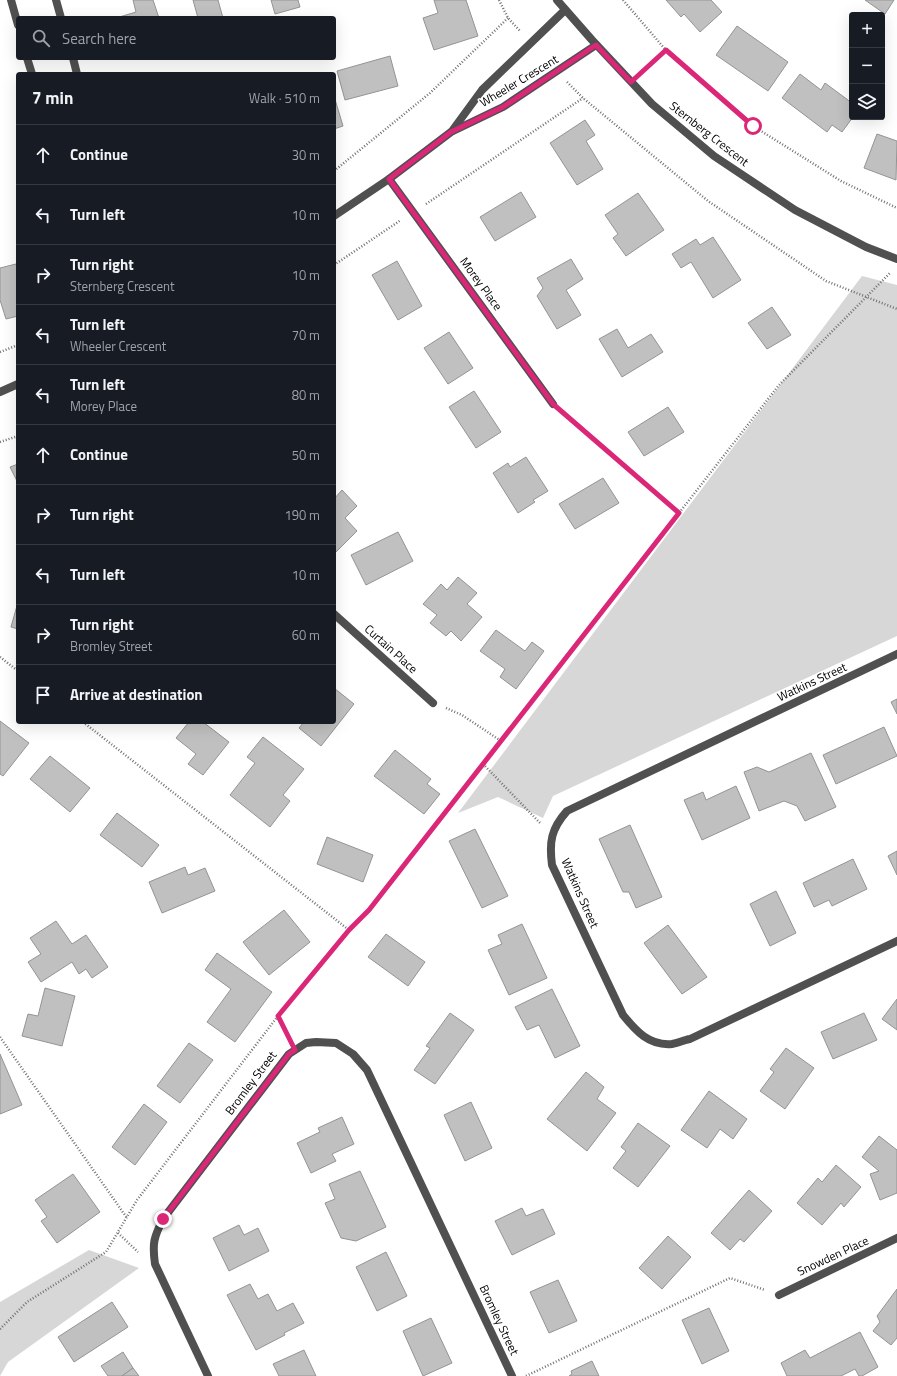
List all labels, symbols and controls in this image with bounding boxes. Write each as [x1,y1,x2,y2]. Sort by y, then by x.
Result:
map controls [849,12,885,120]
button: + [849,12,885,48]
search box [16,16,336,60]
icon: search [30,27,52,49]
text: Search here [62,27,136,50]
button: − [849,48,885,84]
street label: Wheeler Crescent [476,49,562,112]
button: layers [849,84,885,120]
text: 7 min [32,85,73,111]
text: Walk · 510 m [249,88,320,108]
street label: Sternberg Crescent [665,96,754,171]
route start [744,117,762,135]
text: Continue [70,143,128,166]
icon: ahead [32,144,54,166]
text: 30 m [292,145,320,165]
text: Turn left [70,203,125,226]
icon: left [32,204,54,226]
text: 10 m [292,205,320,225]
text: Turn right [70,253,134,276]
street label: Morey Place [456,253,507,314]
icon: right [32,264,54,286]
text: 10 m [292,265,320,285]
text: Sternberg Crescent [70,276,175,296]
text: Turn left [70,313,125,336]
icon: left [32,324,54,346]
text: 70 m [292,325,320,345]
text: Wheeler Crescent [70,336,166,356]
text: Turn left [70,373,125,396]
icon: left [32,384,54,406]
text: 80 m [292,385,320,405]
text: Morey Place [70,396,137,416]
text: Continue [70,443,128,466]
icon: ahead [32,444,54,466]
text: 50 m [292,445,320,465]
text: Turn right [70,503,134,526]
icon: right [32,504,54,526]
text: 190 m [284,505,320,525]
text: Turn left [70,563,125,586]
icon: left [32,564,54,586]
text: 10 m [292,565,320,585]
text: Turn right [70,613,134,636]
street label: Curtain Place [360,619,422,678]
icon: right [32,624,54,646]
text: 60 m [292,625,320,645]
text: Bromley Street [70,636,152,656]
street label: Watkins Street [774,657,850,706]
text: Arrive at destination [70,683,203,706]
icon: arrive [32,684,54,706]
street label: Watkins Street [557,855,605,931]
street label: Bromley Street [220,1046,281,1119]
route end [154,1210,172,1228]
street label: Snowden Place [794,1231,872,1280]
street label: Bromley Street [475,1281,524,1359]

